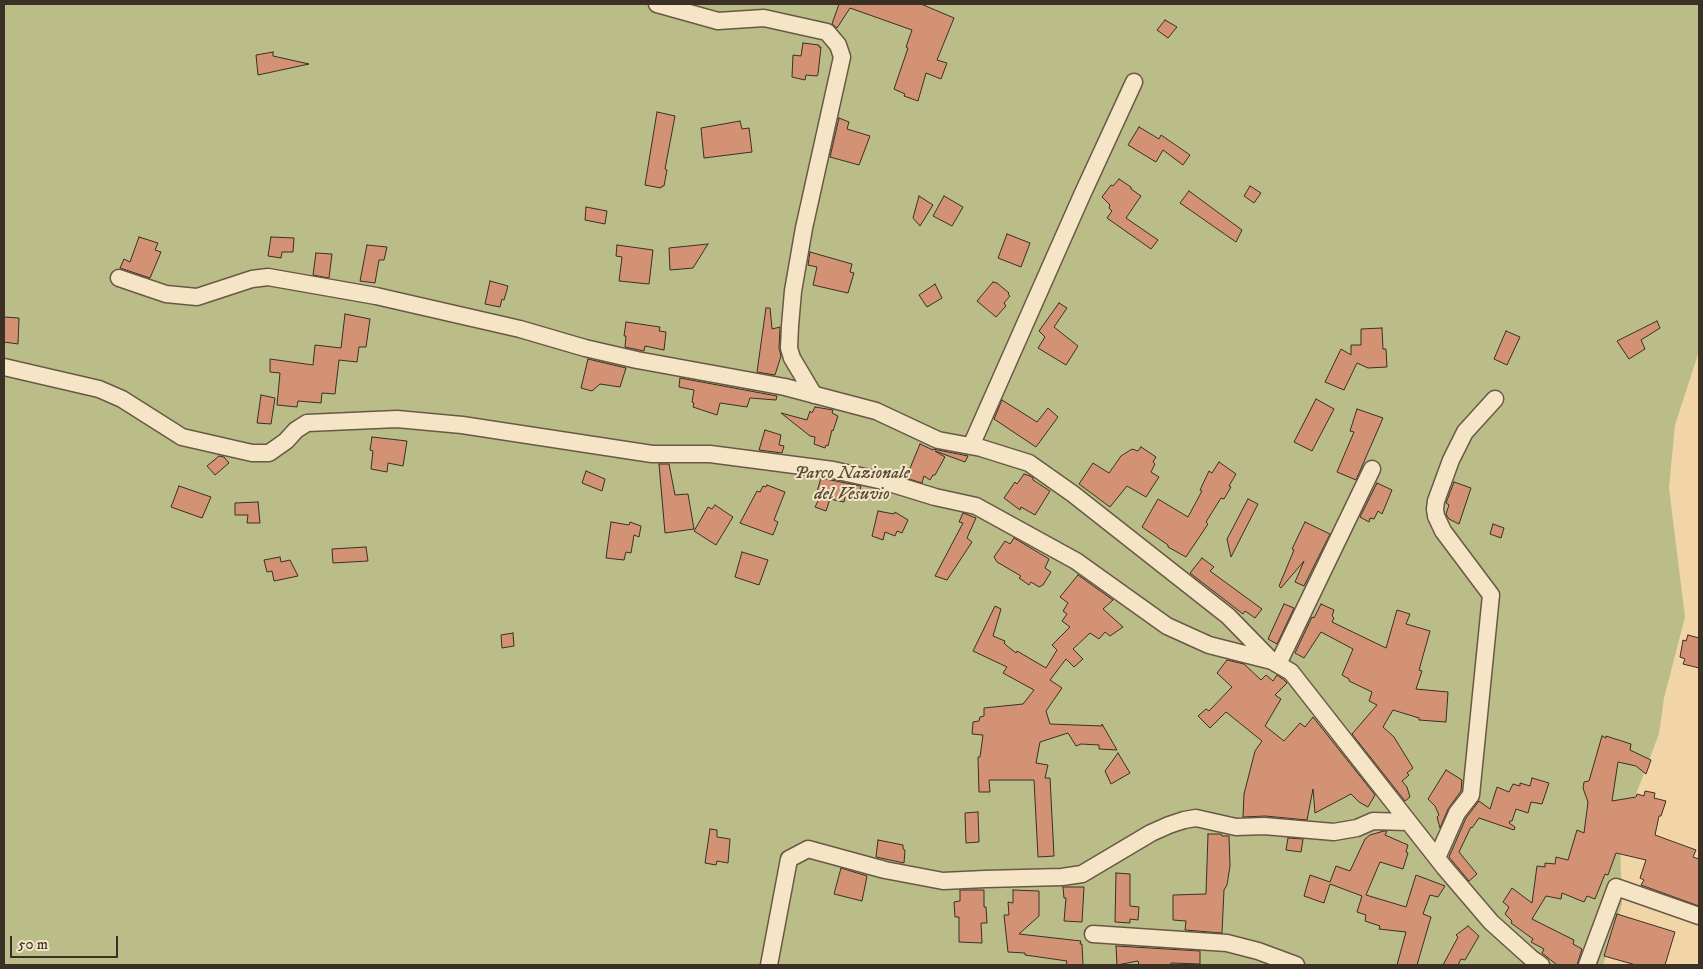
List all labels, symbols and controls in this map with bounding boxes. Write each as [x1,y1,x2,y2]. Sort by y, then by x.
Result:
park label: Parco Nazionale del Vesuvio [794,463,910,506]
scale bar [12,926,120,958]
text: 50 m [18,935,48,954]

